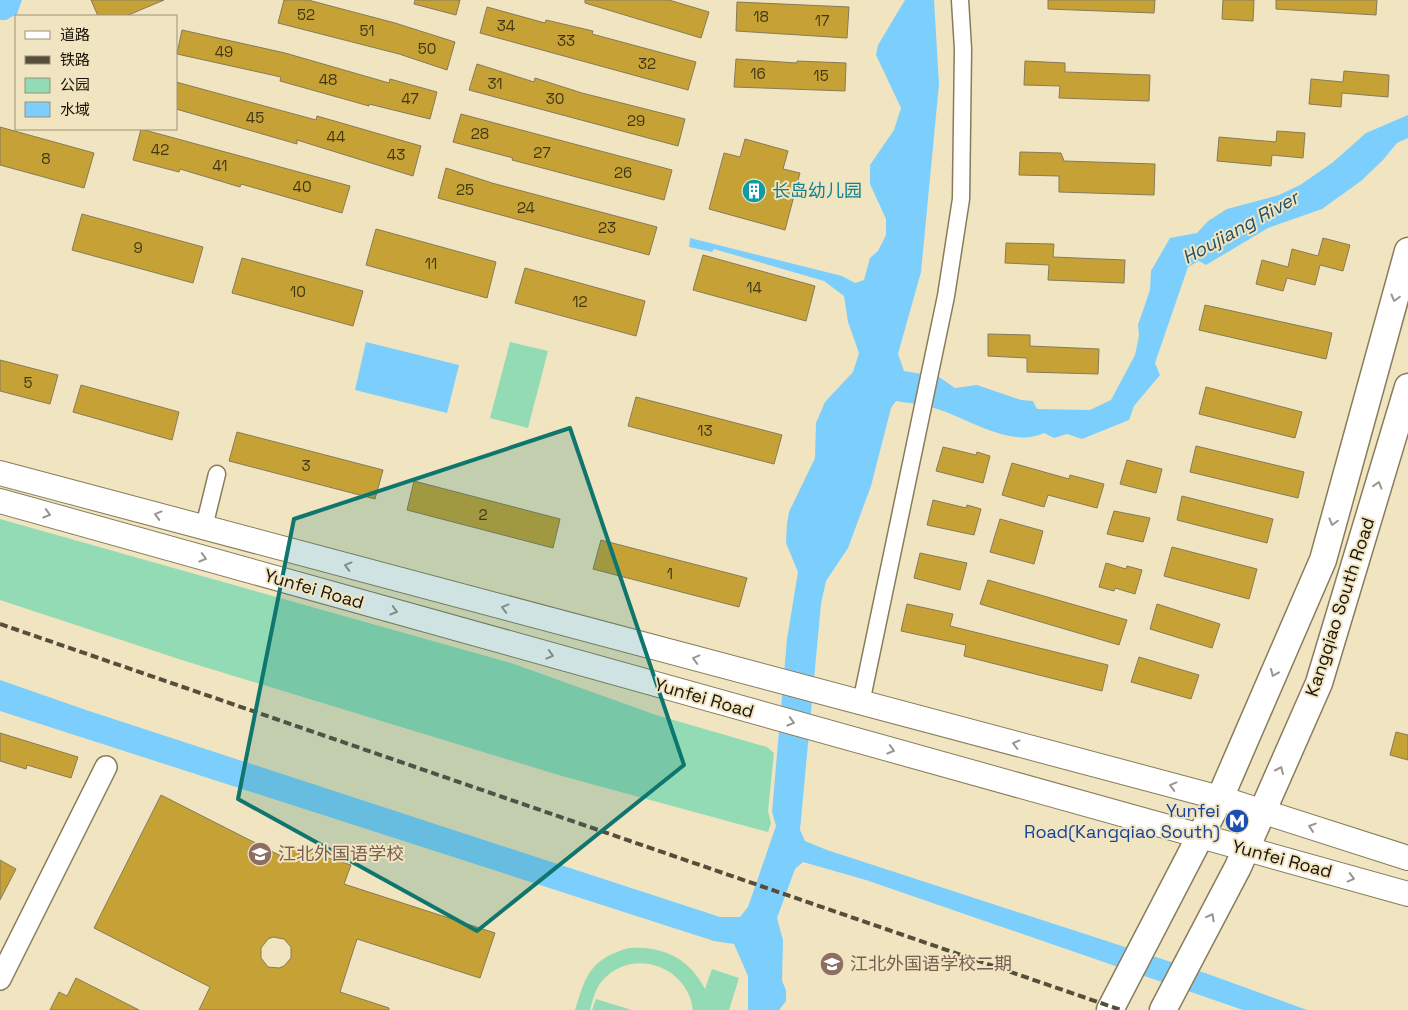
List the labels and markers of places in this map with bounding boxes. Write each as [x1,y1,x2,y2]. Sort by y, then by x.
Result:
building icon: 长岛幼儿园 [741,178,767,204]
place label: 长岛幼儿园 [772,179,862,202]
place label: Yunfei Road(Kangqiao South) [1024,799,1220,843]
metro station icon: Yunfei Road(Kangqiao South) [1224,808,1250,834]
school or university icon: 江北外国语学校 [247,841,273,867]
place label: 江北外国语学校 [278,842,404,865]
school or university icon: 江北外国语学校二期 [819,951,845,977]
place label: 江北外国语学校二期 [850,952,1012,975]

